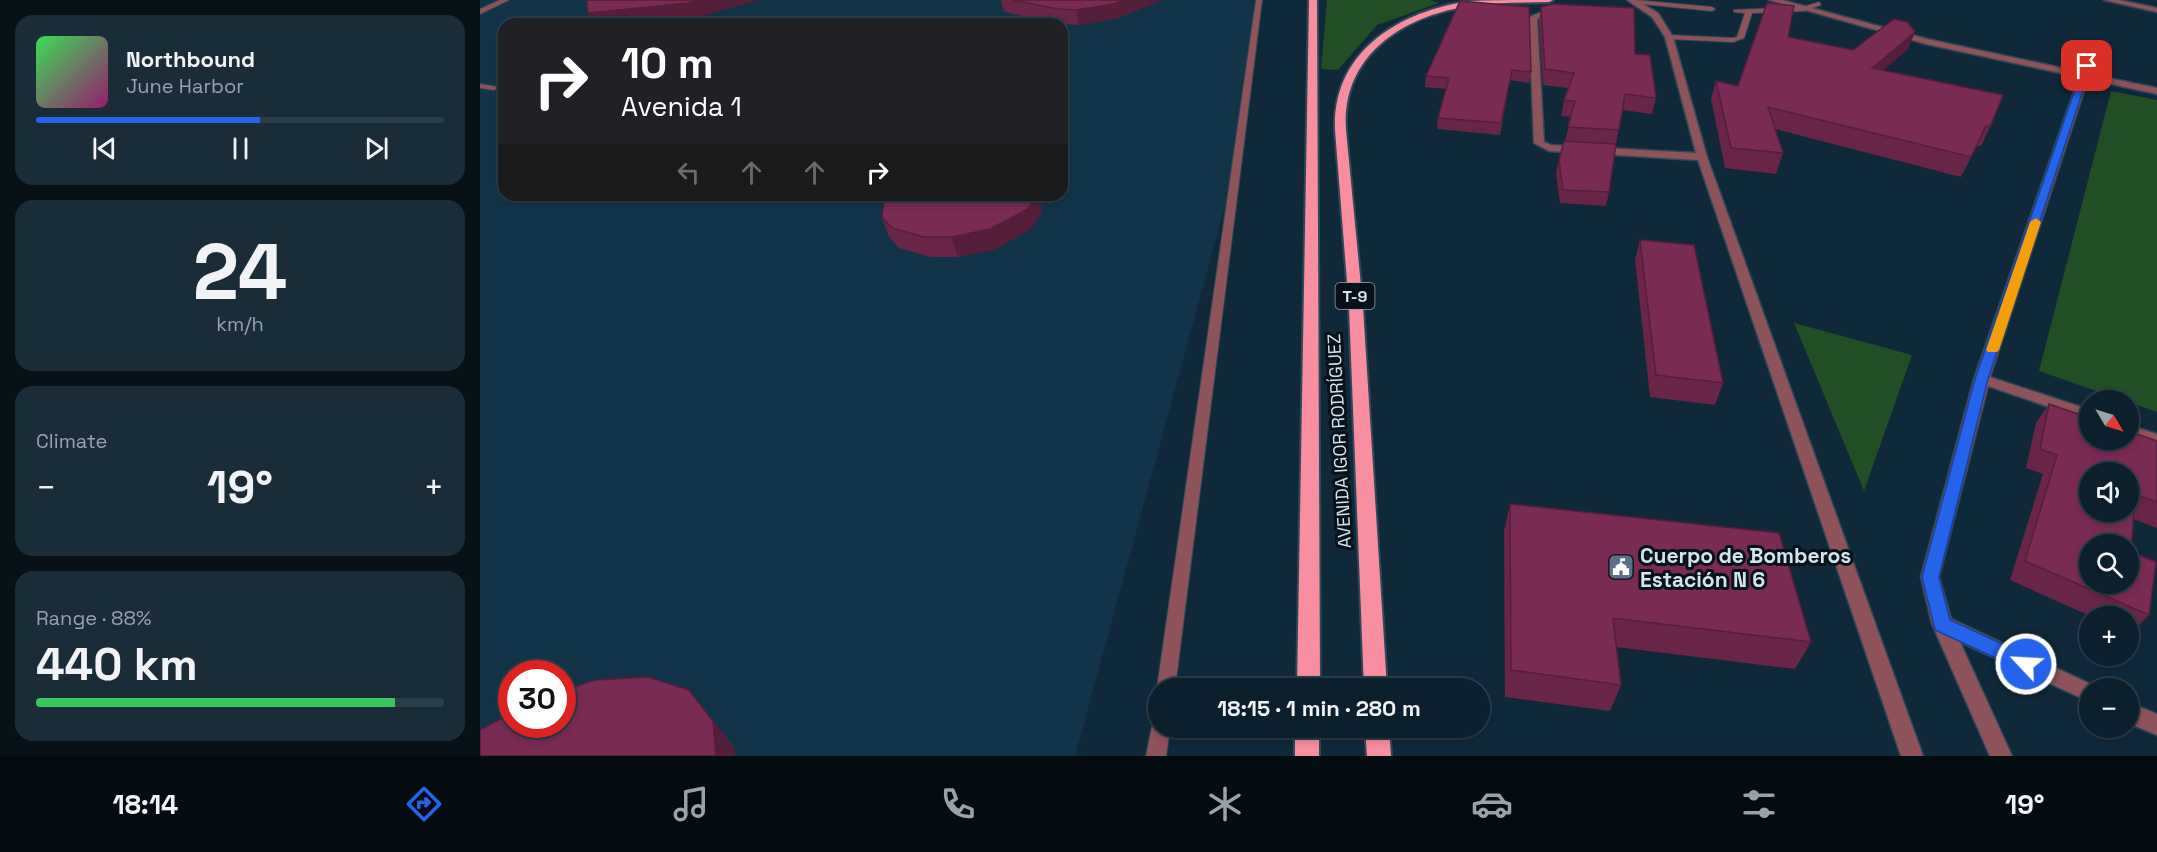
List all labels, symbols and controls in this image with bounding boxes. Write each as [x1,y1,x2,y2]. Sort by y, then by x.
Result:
text: 10 m [621,37,714,90]
pin [2061,40,2112,91]
icon: right [522,42,600,120]
text: Northbound [126,45,255,73]
icon: arrive [2070,49,2103,82]
text: June Harbor [126,73,244,99]
text: Avenida 1 [621,89,742,124]
icon: previous [88,132,121,165]
icon: pause [224,132,257,165]
icon: next [360,132,393,165]
icon: left [672,156,705,189]
icon: ahead [735,156,768,189]
icon: ahead [798,156,831,189]
icon: right [861,156,894,189]
text: 24 [193,222,287,322]
road number: T-9 [1336,283,1374,309]
text: km/h [216,311,264,337]
street label: AVENIDA IGOR RODRÍGUEZ [1322,333,1356,549]
north arrow [2079,390,2139,450]
map controls [2079,390,2139,738]
text: Climate [36,428,107,454]
text: 19° [207,459,273,516]
button: sound [2079,462,2139,522]
text: − [36,467,56,509]
text: + [424,467,444,509]
button: search [2079,534,2139,594]
place label: Cuerpo de Bomberos Estación N 6 [1640,542,1851,593]
public building icon: Cuerpo de Bomberos Estación N 6 [1606,552,1636,582]
text: Range · 88% [36,605,151,631]
button: + [2079,606,2139,666]
position arrow [1994,632,2058,696]
text: 440 km [36,636,198,693]
speed limit sign: 30 [498,660,576,738]
button: − [2079,678,2139,738]
text: 18:15 · 1 min · 280 m [1217,694,1421,722]
icon: directions [403,783,445,825]
icon: music [670,783,712,825]
icon: phone [937,783,979,825]
icon: climate [1204,783,1246,825]
icon: car [1471,783,1513,825]
icon: filters [1738,783,1780,825]
text: 18:14 [112,787,178,822]
text: 19° [2005,787,2045,822]

